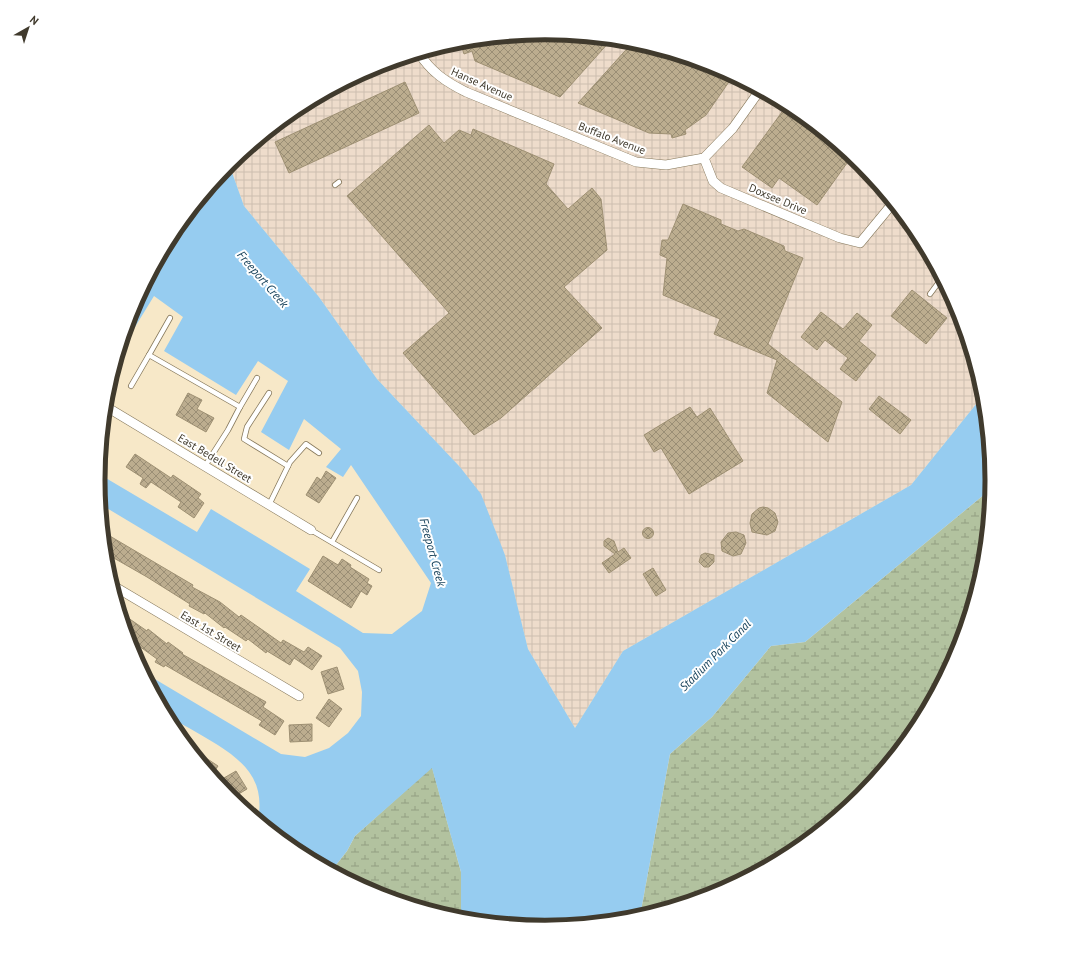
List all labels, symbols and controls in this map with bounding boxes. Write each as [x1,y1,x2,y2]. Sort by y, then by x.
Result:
north arrow [8,8,48,48]
text: N [27,13,42,28]
street label: Hanse Avenue [449,64,515,104]
street label: Buffalo Avenue [576,119,648,157]
street label: Doxsee Drive [747,180,810,218]
water label: Freeport Creek [234,247,292,311]
street label: East Bedell Street [176,430,255,486]
water label: Freeport Creek [417,516,450,589]
street label: East 1st Street [178,607,244,655]
water label: Stadium Park Canal [676,616,754,694]

